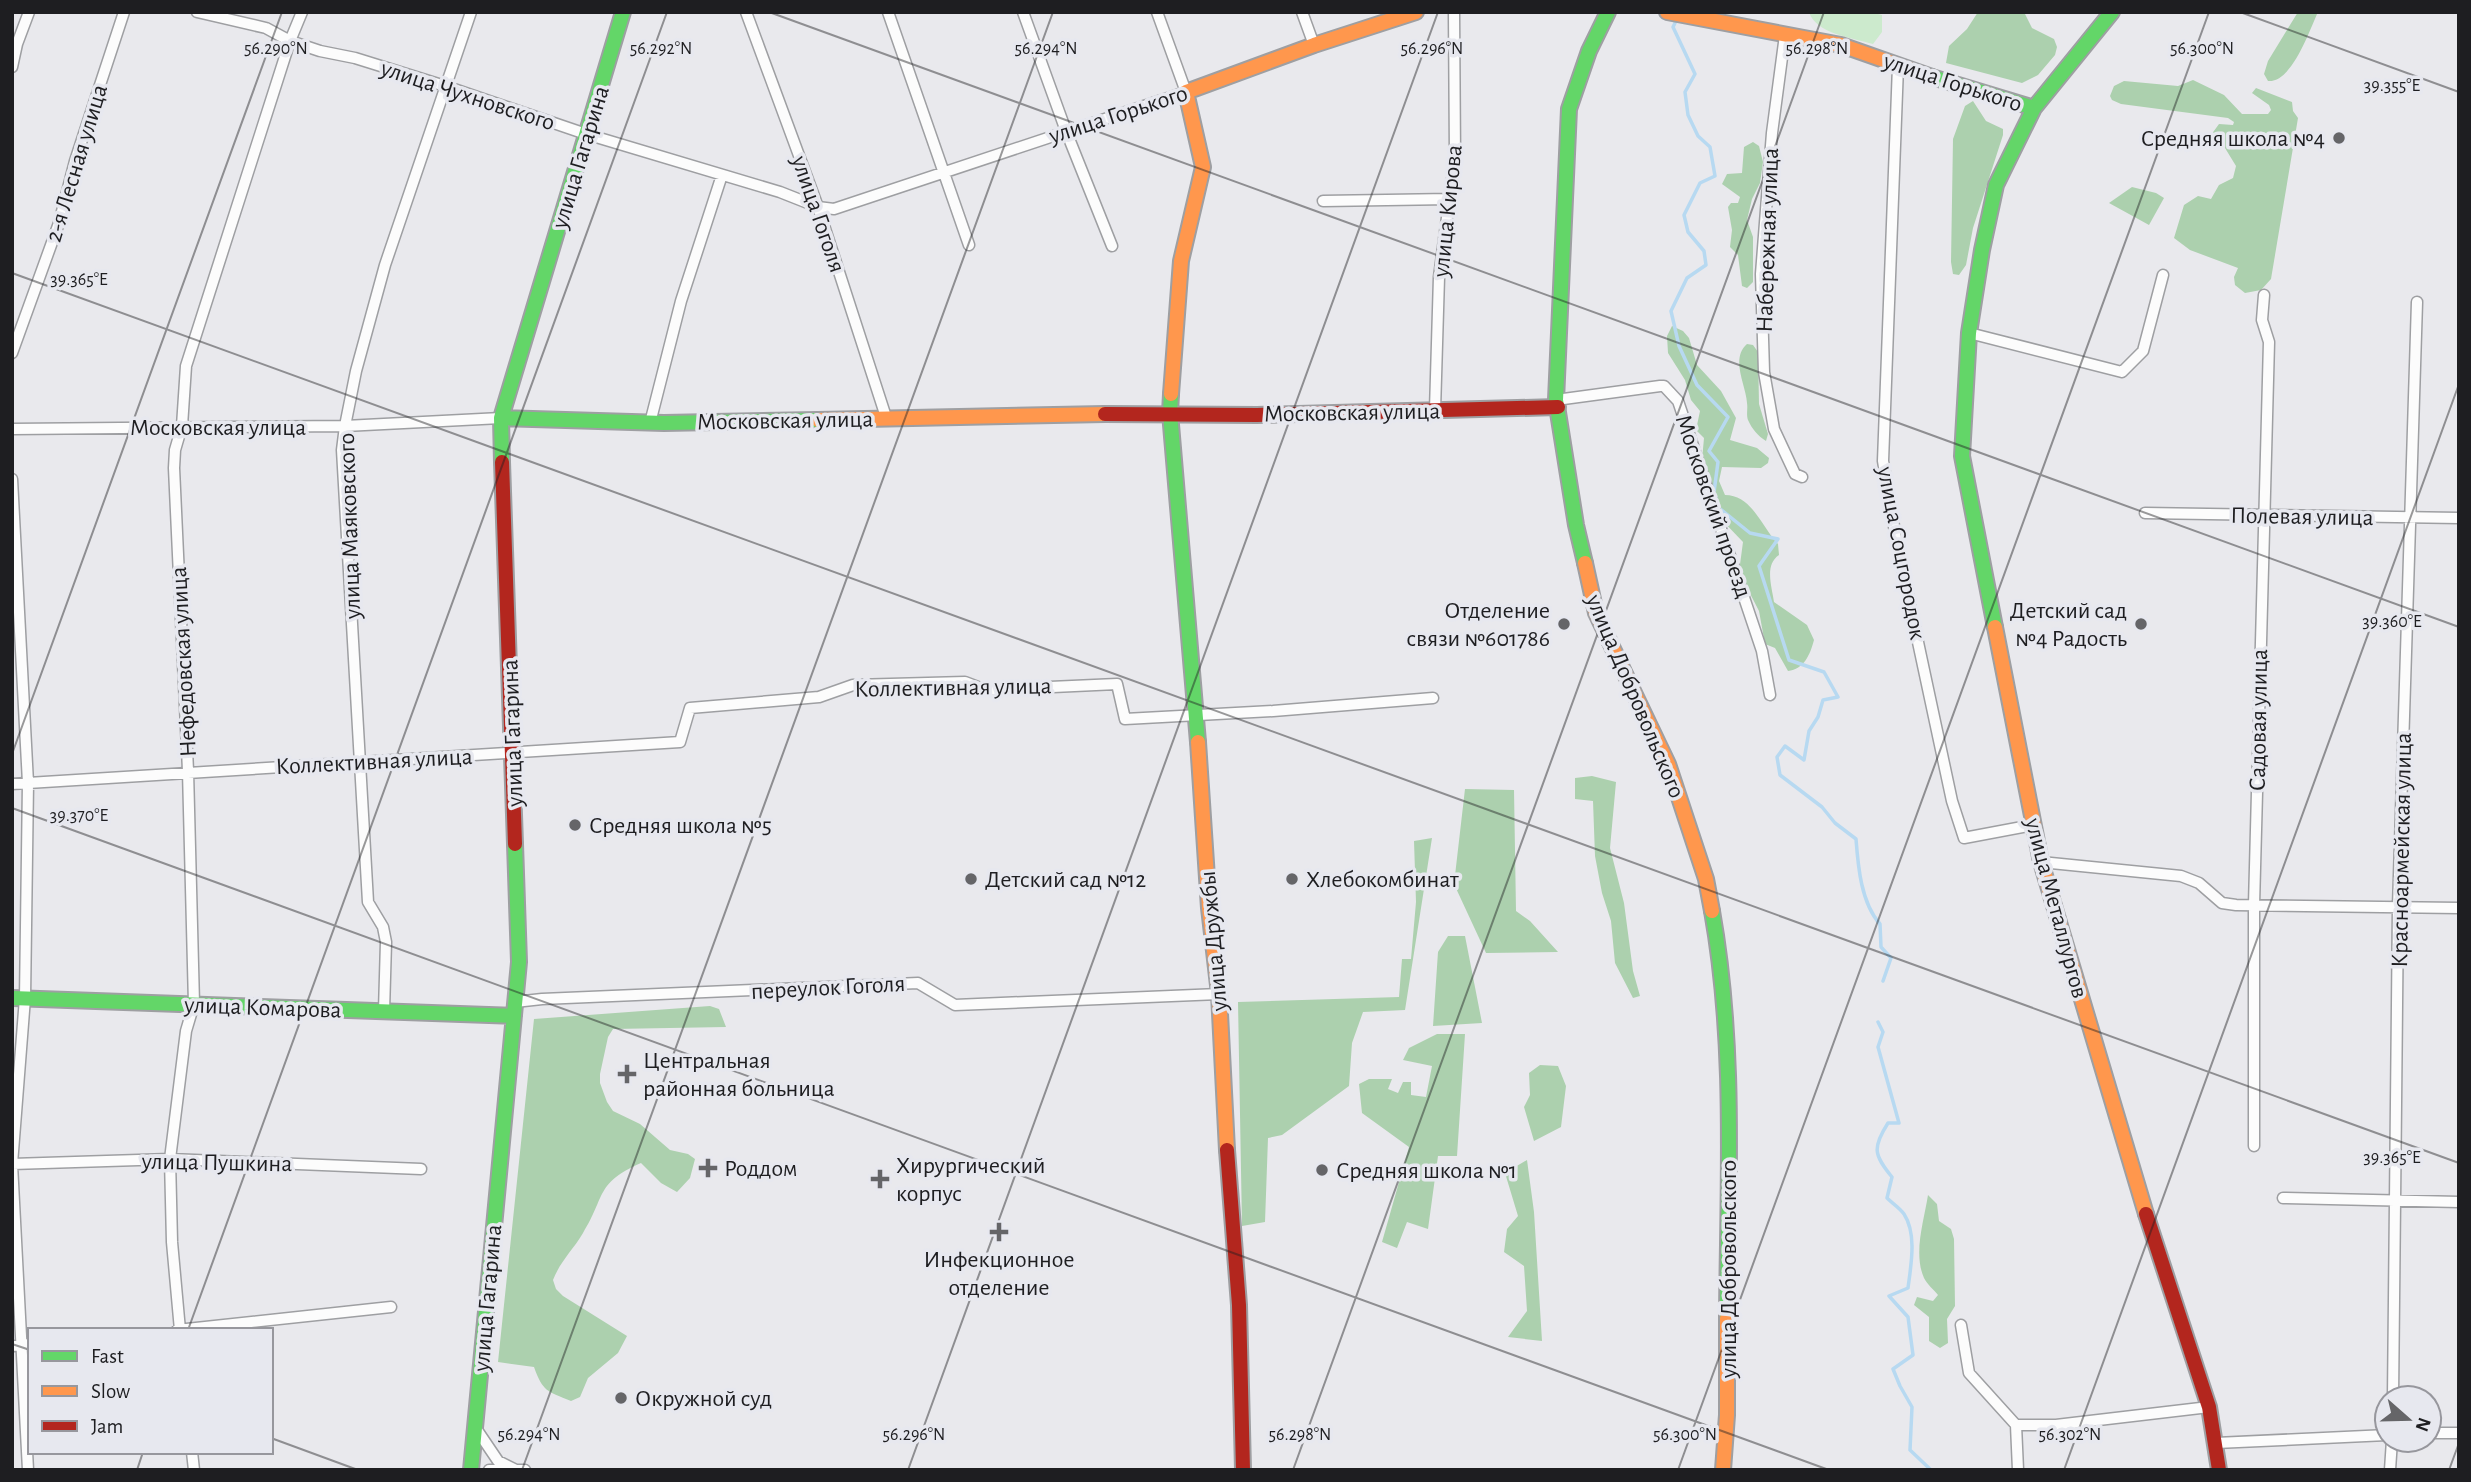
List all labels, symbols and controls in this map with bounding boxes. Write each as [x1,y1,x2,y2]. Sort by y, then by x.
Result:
text: 56.290°N [244,40,308,58]
text: 56.292°N [630,40,692,58]
text: 56.294°N [1015,40,1077,58]
text: 56.296°N [1401,40,1463,58]
text: 56.298°N [1786,40,1848,58]
text: 56.300°N [2170,40,2234,58]
street label: улица Горького [1880,49,2025,117]
street label: улица Чухновского [377,56,558,135]
text: 39.355°E [2364,77,2421,95]
street label: улица Горького [1045,81,1191,149]
street label: 2-я Лесная улица [42,82,112,245]
street label: улица Гагарина [548,83,614,232]
place label: Средняя школа №4 [2141,127,2325,151]
marker: Средняя школа №4 [2331,130,2347,146]
street label: улица Кирова [1429,144,1467,280]
street label: Набережная улица [1753,147,1783,333]
street label: улица Гоголя [787,152,849,276]
text: 39.365°E [50,271,108,289]
street label: Московская улица [1264,399,1440,427]
street label: Московская улица [697,407,873,435]
street label: Московский проезд [1670,412,1756,601]
street label: Московская улица [130,416,306,440]
street label: улица Маяковского [335,432,365,620]
street label: улица Соцгородок [1872,464,1930,642]
street label: Полевая улица [2230,504,2374,530]
street label: Нефедовская улица [167,566,201,758]
street label: улица Добровольского [1581,590,1689,802]
place label: Отделение связи №601786 [1407,599,1550,651]
place label: Детский сад №4 Радость [2010,599,2127,651]
text: 39.360°E [2362,613,2422,631]
marker: Отделение связи №601786 [1556,616,1572,632]
marker: Детский сад №4 Радость [2133,616,2149,632]
street label: Садовая улица [2246,649,2272,791]
street label: улица Гагарина [498,659,528,808]
street label: Коллективная улица [854,674,1052,702]
street label: Красноармейская улица [2388,732,2416,968]
street label: Коллективная улица [275,745,473,779]
text: 39.370°E [50,807,109,825]
place label: Средняя школа №5 [589,814,772,838]
street label: улица Металлургов [2020,815,2092,1001]
marker: Средняя школа №5 [567,817,583,833]
place label: Детский сад №12 [985,868,1146,892]
place label: Хлебокомбинат [1306,868,1459,892]
street label: улица Дружбы [1196,870,1232,1013]
marker: Детский сад №12 [963,871,979,887]
marker: Хлебокомбинат [1284,871,1300,887]
street label: переулок Гоголя [750,972,906,1004]
street label: улица Комарова [183,993,342,1023]
place label: Центральная районная больница [643,1049,835,1101]
marker: Центральная районная больница [617,1064,637,1084]
text: 39.365°E [2363,1149,2421,1167]
street label: улица Пушкина [140,1150,292,1176]
place label: Хирургический корпус [896,1154,1046,1206]
place label: Роддом [724,1157,798,1181]
marker: Роддом [698,1158,718,1178]
place label: Средняя школа №1 [1336,1159,1517,1183]
street label: улица Добровольского [1717,1160,1741,1379]
marker: Средняя школа №1 [1314,1162,1330,1178]
marker: Хирургический корпус [870,1169,890,1189]
marker: Инфекционное отделение [989,1222,1009,1242]
street label: улица Гагарина [470,1223,506,1374]
place label: Инфекционное отделение [924,1248,1074,1300]
legend [28,1328,273,1454]
text: Fast [91,1346,124,1367]
text: Slow [91,1381,130,1402]
north arrow [2373,1384,2443,1454]
place label: Окружной суд [635,1387,772,1411]
marker: Окружной суд [613,1390,629,1406]
text: N [2411,1415,2434,1434]
text: Jam [91,1416,123,1437]
text: 56.294°N [498,1426,560,1444]
text: 56.296°N [883,1426,945,1444]
text: 56.298°N [1269,1426,1331,1444]
text: 56.300°N [1653,1426,1717,1444]
text: 56.302°N [2039,1426,2101,1444]

